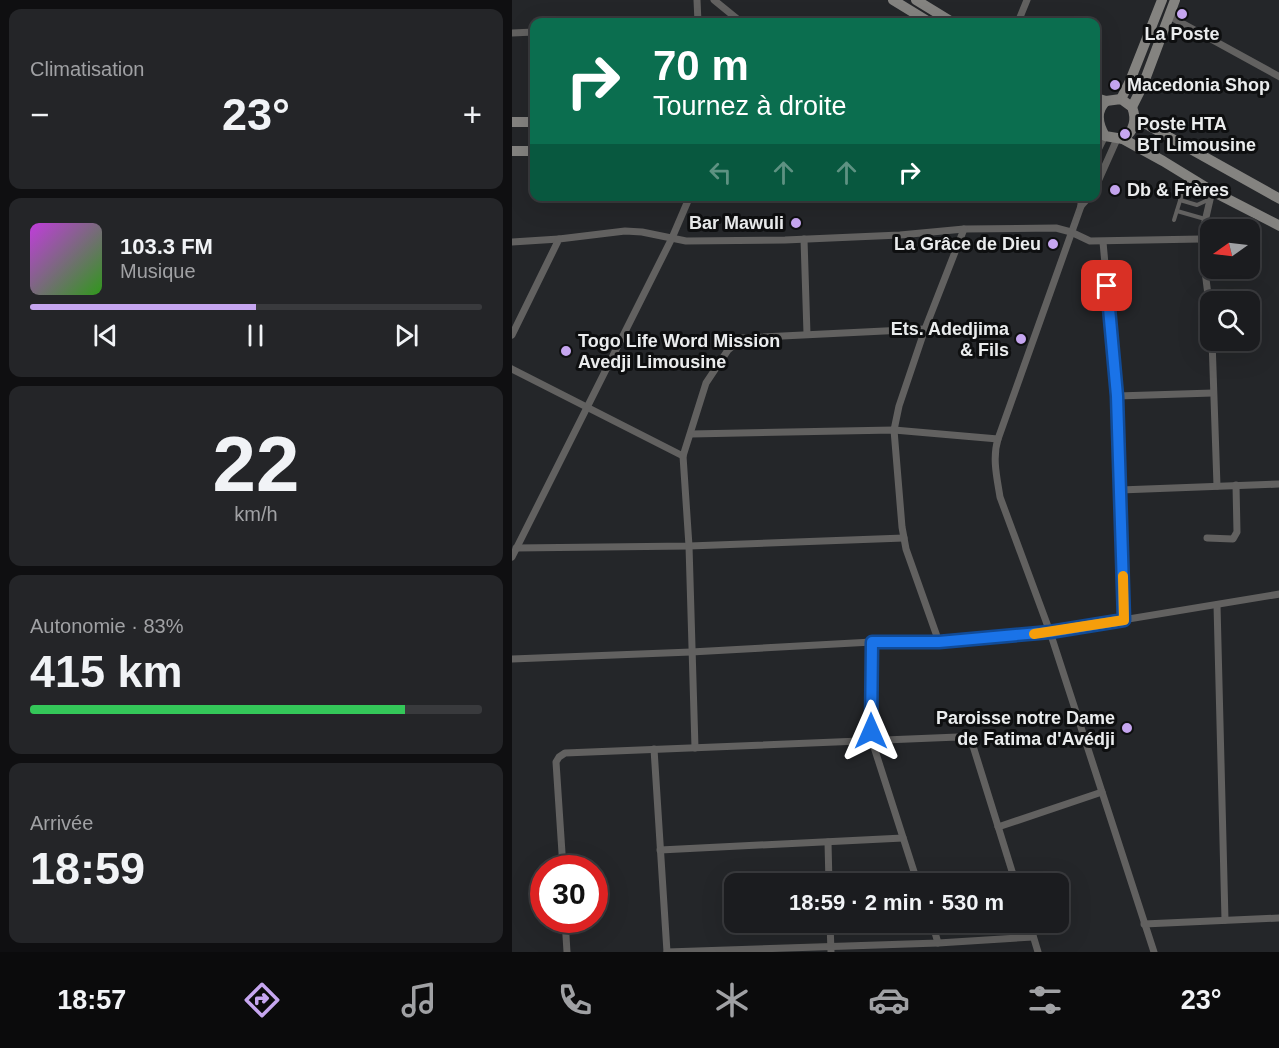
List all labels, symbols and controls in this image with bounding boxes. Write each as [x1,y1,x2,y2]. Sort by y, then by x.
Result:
marker: La Poste [1175,7,1189,21]
place label: La Poste [1144,24,1220,44]
icon: right [554,42,632,120]
text: 70 m [653,42,749,89]
text: Climatisation [30,58,144,80]
place label: Macedonia Shop [1127,75,1270,95]
marker: Macedonia Shop [1108,78,1122,92]
text: 23° [222,89,290,140]
text: Tournez à droite [653,91,847,121]
text: − [30,96,49,133]
text: + [463,96,482,133]
place label: Poste HTA BT Limousine [1137,114,1256,155]
marker: Poste HTA BT Limousine [1118,127,1132,141]
icon: left [704,156,737,189]
icon: ahead [767,156,800,189]
icon: ahead [830,156,863,189]
icon: right [893,156,926,189]
place label: Db & Frères [1127,180,1229,200]
marker: Db & Frères [1108,183,1122,197]
place label: Bar Mawuli [689,213,784,233]
marker: Bar Mawuli [789,216,803,230]
north arrow [1200,219,1260,279]
map controls [1200,219,1260,351]
text: 103.3 FM [120,234,213,259]
place label: La Grâce de Dieu [894,234,1041,254]
marker: La Grâce de Dieu [1046,237,1060,251]
text: Musique [120,260,196,282]
pin [1081,260,1132,311]
icon: arrive [1090,269,1123,302]
button: search [1200,291,1260,351]
icon: previous [89,319,122,352]
icon: pause [239,319,272,352]
icon: next [390,319,423,352]
place label: Ets. Adedjima & Fils [891,319,1010,360]
place label: Togo Life Word Mission Avedji Limousine [578,331,780,372]
marker: Ets. Adedjima & Fils [1014,332,1028,346]
marker: Togo Life Word Mission Avedji Limousine [559,344,573,358]
text: 22 [213,420,299,508]
text: km/h [234,503,278,525]
text: Autonomie · 83% [30,615,183,637]
text: 415 km [30,646,183,697]
position arrow [839,699,903,763]
place label: Paroisse notre Dame de Fatima d'Avédji [936,708,1115,749]
marker: Paroisse notre Dame de Fatima d'Avédji [1120,721,1134,735]
text: Arrivée [30,812,93,834]
text: 18:59 [30,843,145,894]
speed limit sign: 30 [530,855,608,933]
text: 18:59 · 2 min · 530 m [789,890,1004,915]
icon: directions [241,979,283,1021]
icon: music [398,979,440,1021]
icon: phone [554,979,596,1021]
icon: climate [711,979,753,1021]
icon: car [868,979,910,1021]
icon: filters [1024,979,1066,1021]
text: 18:57 [57,985,126,1015]
text: 23° [1181,985,1222,1015]

